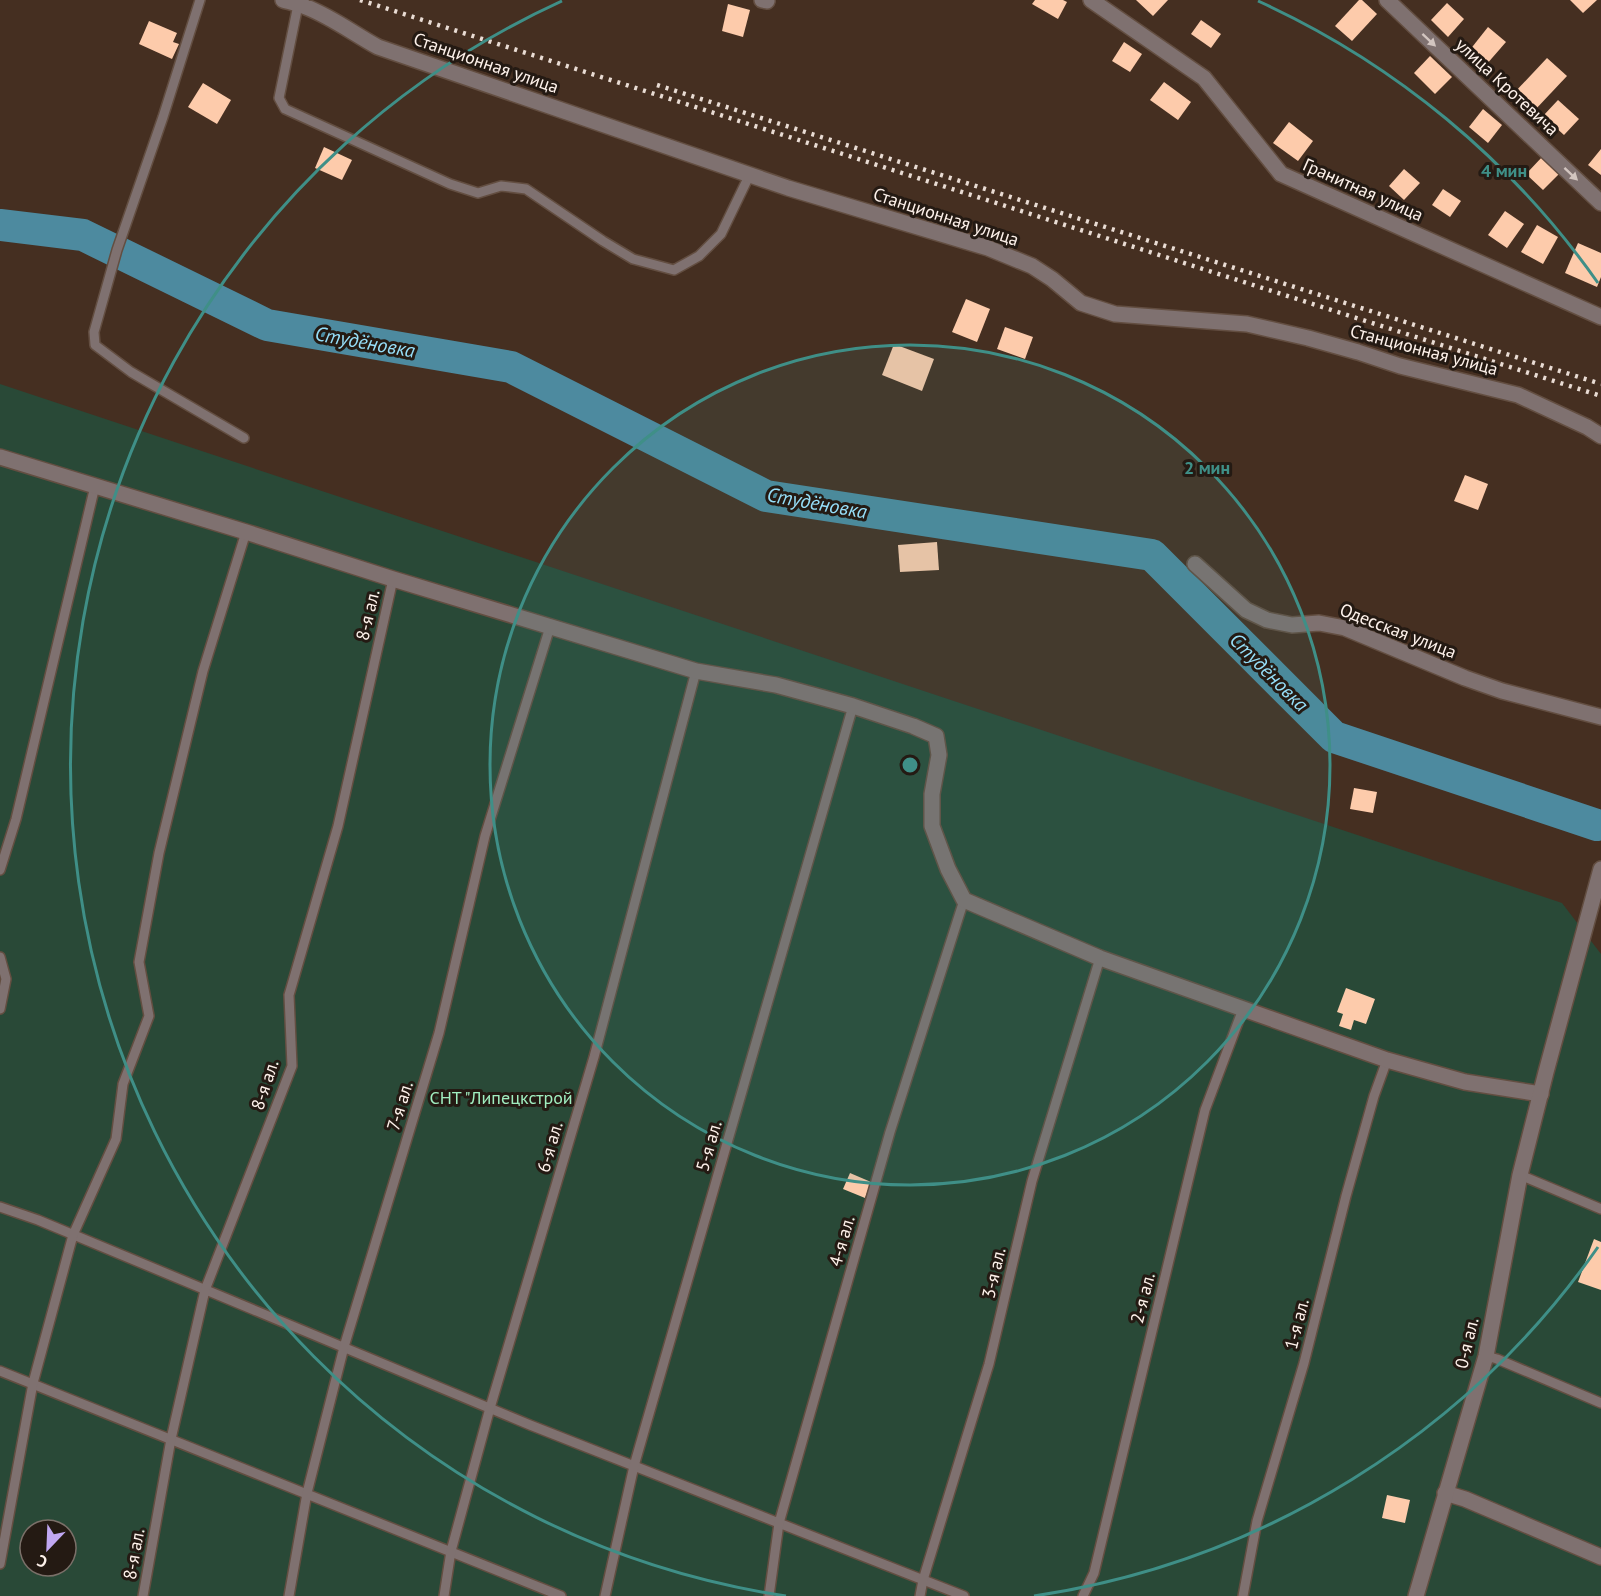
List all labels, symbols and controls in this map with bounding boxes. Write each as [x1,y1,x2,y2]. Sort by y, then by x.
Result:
street label: Станционная улица [411,27,562,98]
one-way arrow [1422,33,1437,47]
street label: улица Кротевича [1451,33,1564,140]
street label: Гранитная улица [1300,153,1427,226]
text: 4 мин [1481,159,1527,182]
one-way arrow [1564,167,1578,181]
street label: Станционная улица [870,182,1022,251]
street label: Станционная улица [1348,319,1500,380]
water label: Студёновка [313,320,417,364]
text: 2 мин [1184,456,1230,479]
water label: Студёновка [765,481,869,525]
street label: 8-я ал. [351,587,385,643]
street label: Одесская улица [1337,598,1460,663]
water label: Студёновка [1224,627,1314,717]
centre of rings [900,755,920,775]
street label: 8-я ал. [246,1057,283,1113]
street label: 7-я ал. [381,1078,418,1133]
park label: СНТ "Липецкстрой [429,1086,573,1109]
street label: 5-я ал. [690,1118,727,1174]
street label: 6-я ал. [531,1119,568,1175]
street label: 4-я ал. [823,1213,860,1269]
street label: 3-я ал. [977,1245,1011,1301]
street label: 2-я ал. [1125,1270,1160,1326]
street label: 1-я ал. [1279,1296,1314,1352]
street label: 0-я ал. [1450,1315,1484,1371]
north arrow [18,1518,78,1578]
street label: 8-я ал. [118,1527,149,1581]
text: С [34,1551,50,1573]

